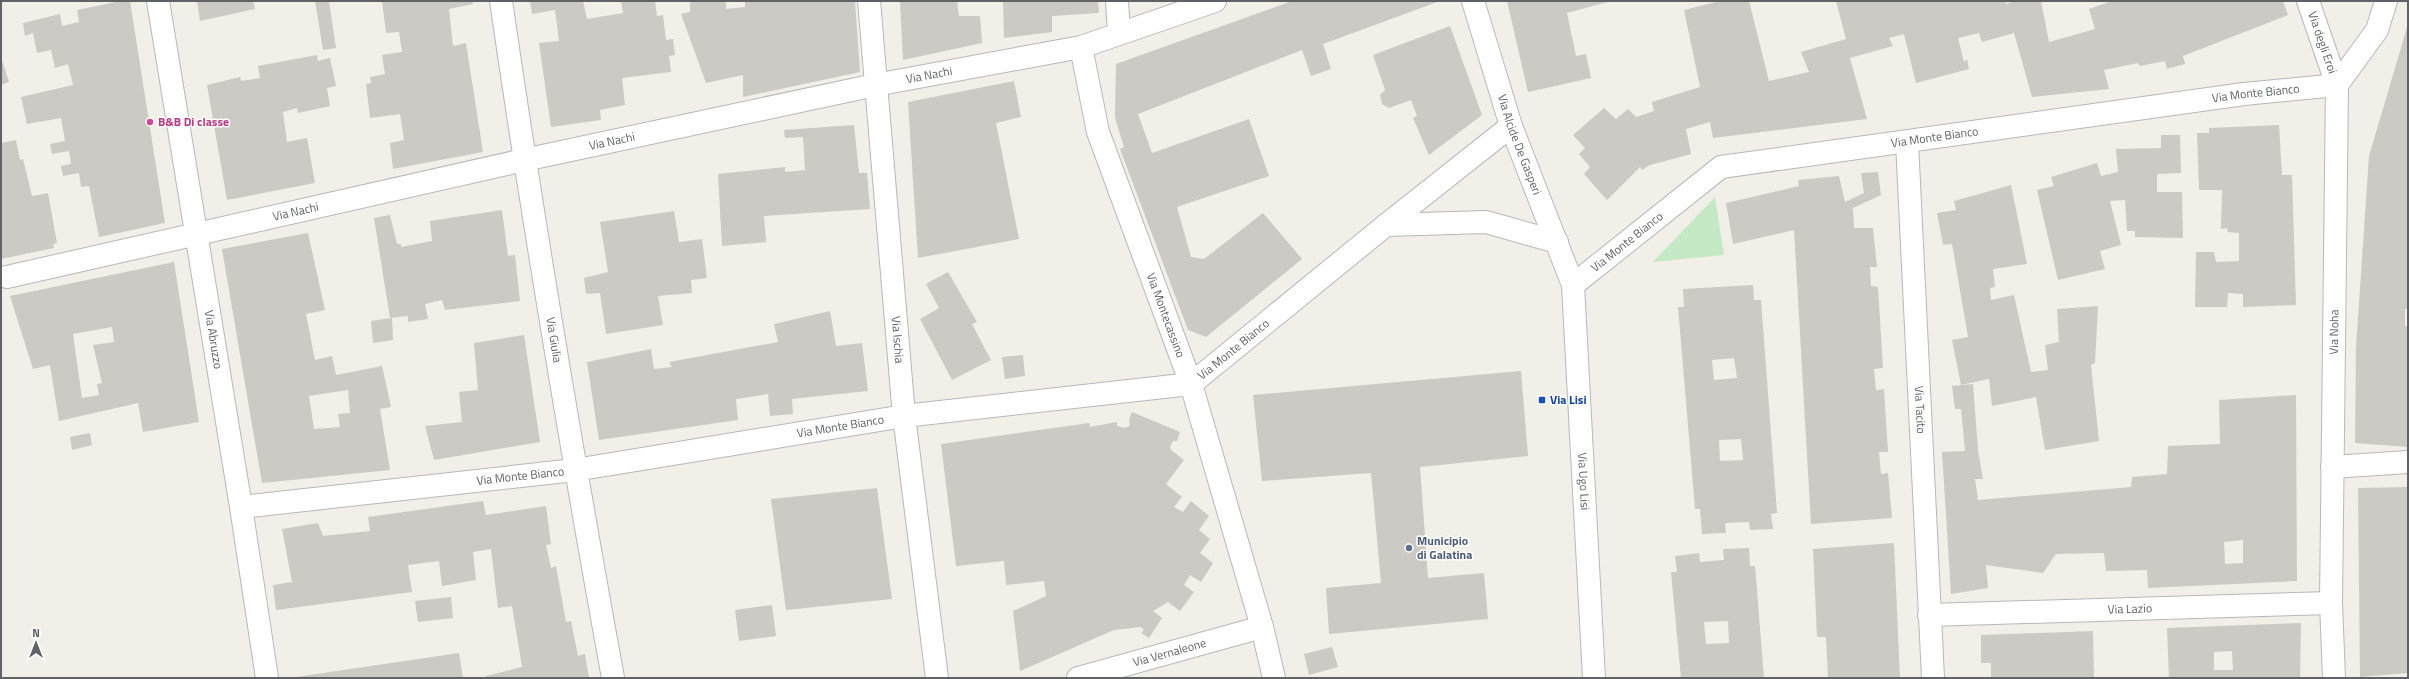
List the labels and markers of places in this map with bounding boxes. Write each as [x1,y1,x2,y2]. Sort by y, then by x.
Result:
place label: B&B Di classe [158,112,229,131]
marker: B&B Di classe [145,117,155,127]
place label: Via Lisi [1550,390,1587,409]
marker: Via Lisi [1537,395,1547,405]
place label: Municipio di Galatina [1417,531,1472,564]
marker: Municipio di Galatina [1404,543,1414,553]

